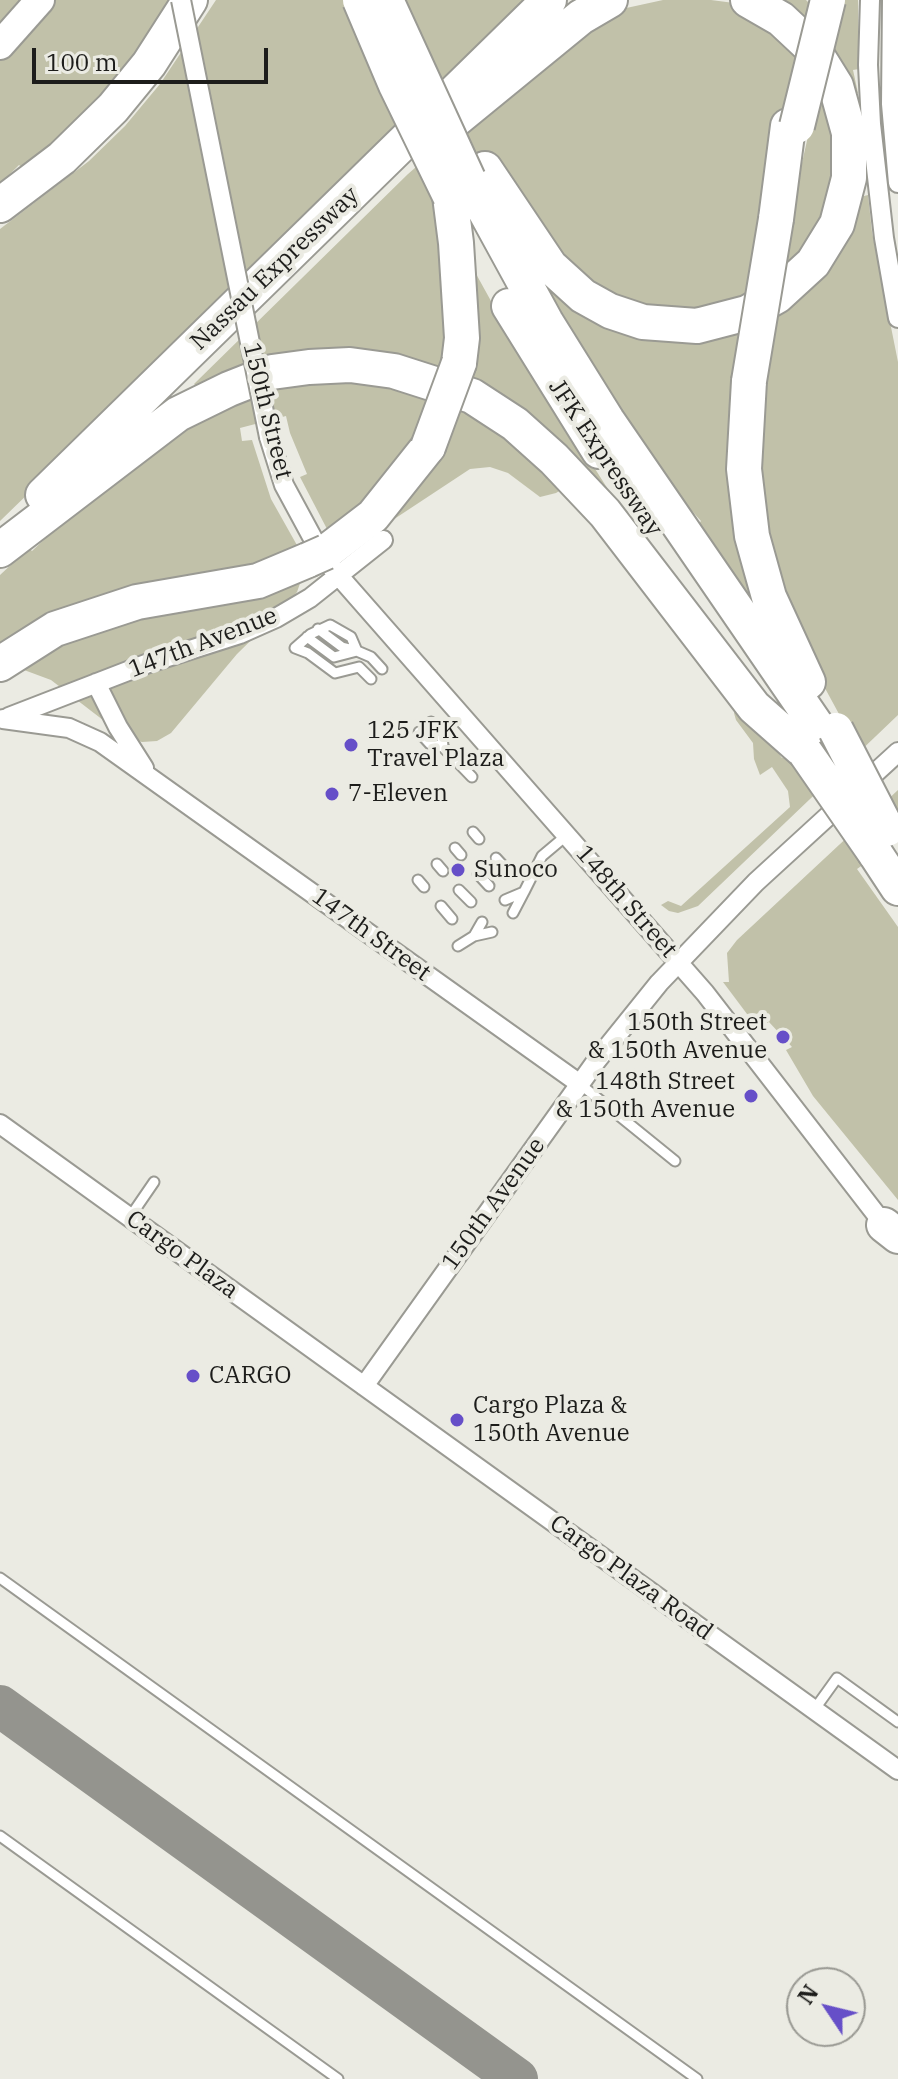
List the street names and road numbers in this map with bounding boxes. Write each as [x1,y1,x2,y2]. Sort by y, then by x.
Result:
street label: Nassau Expressway [185,181,365,357]
street label: 150th Street [236,340,298,482]
street label: JFK Expressway [542,374,668,542]
street label: 147th Avenue [125,602,281,684]
street label: 148th Street [569,840,683,964]
street label: 147th Street [306,882,436,988]
street label: 150th Avenue [436,1132,552,1276]
street label: Cargo Plaza [120,1205,244,1305]
street label: Cargo Plaza Road [544,1509,718,1647]

